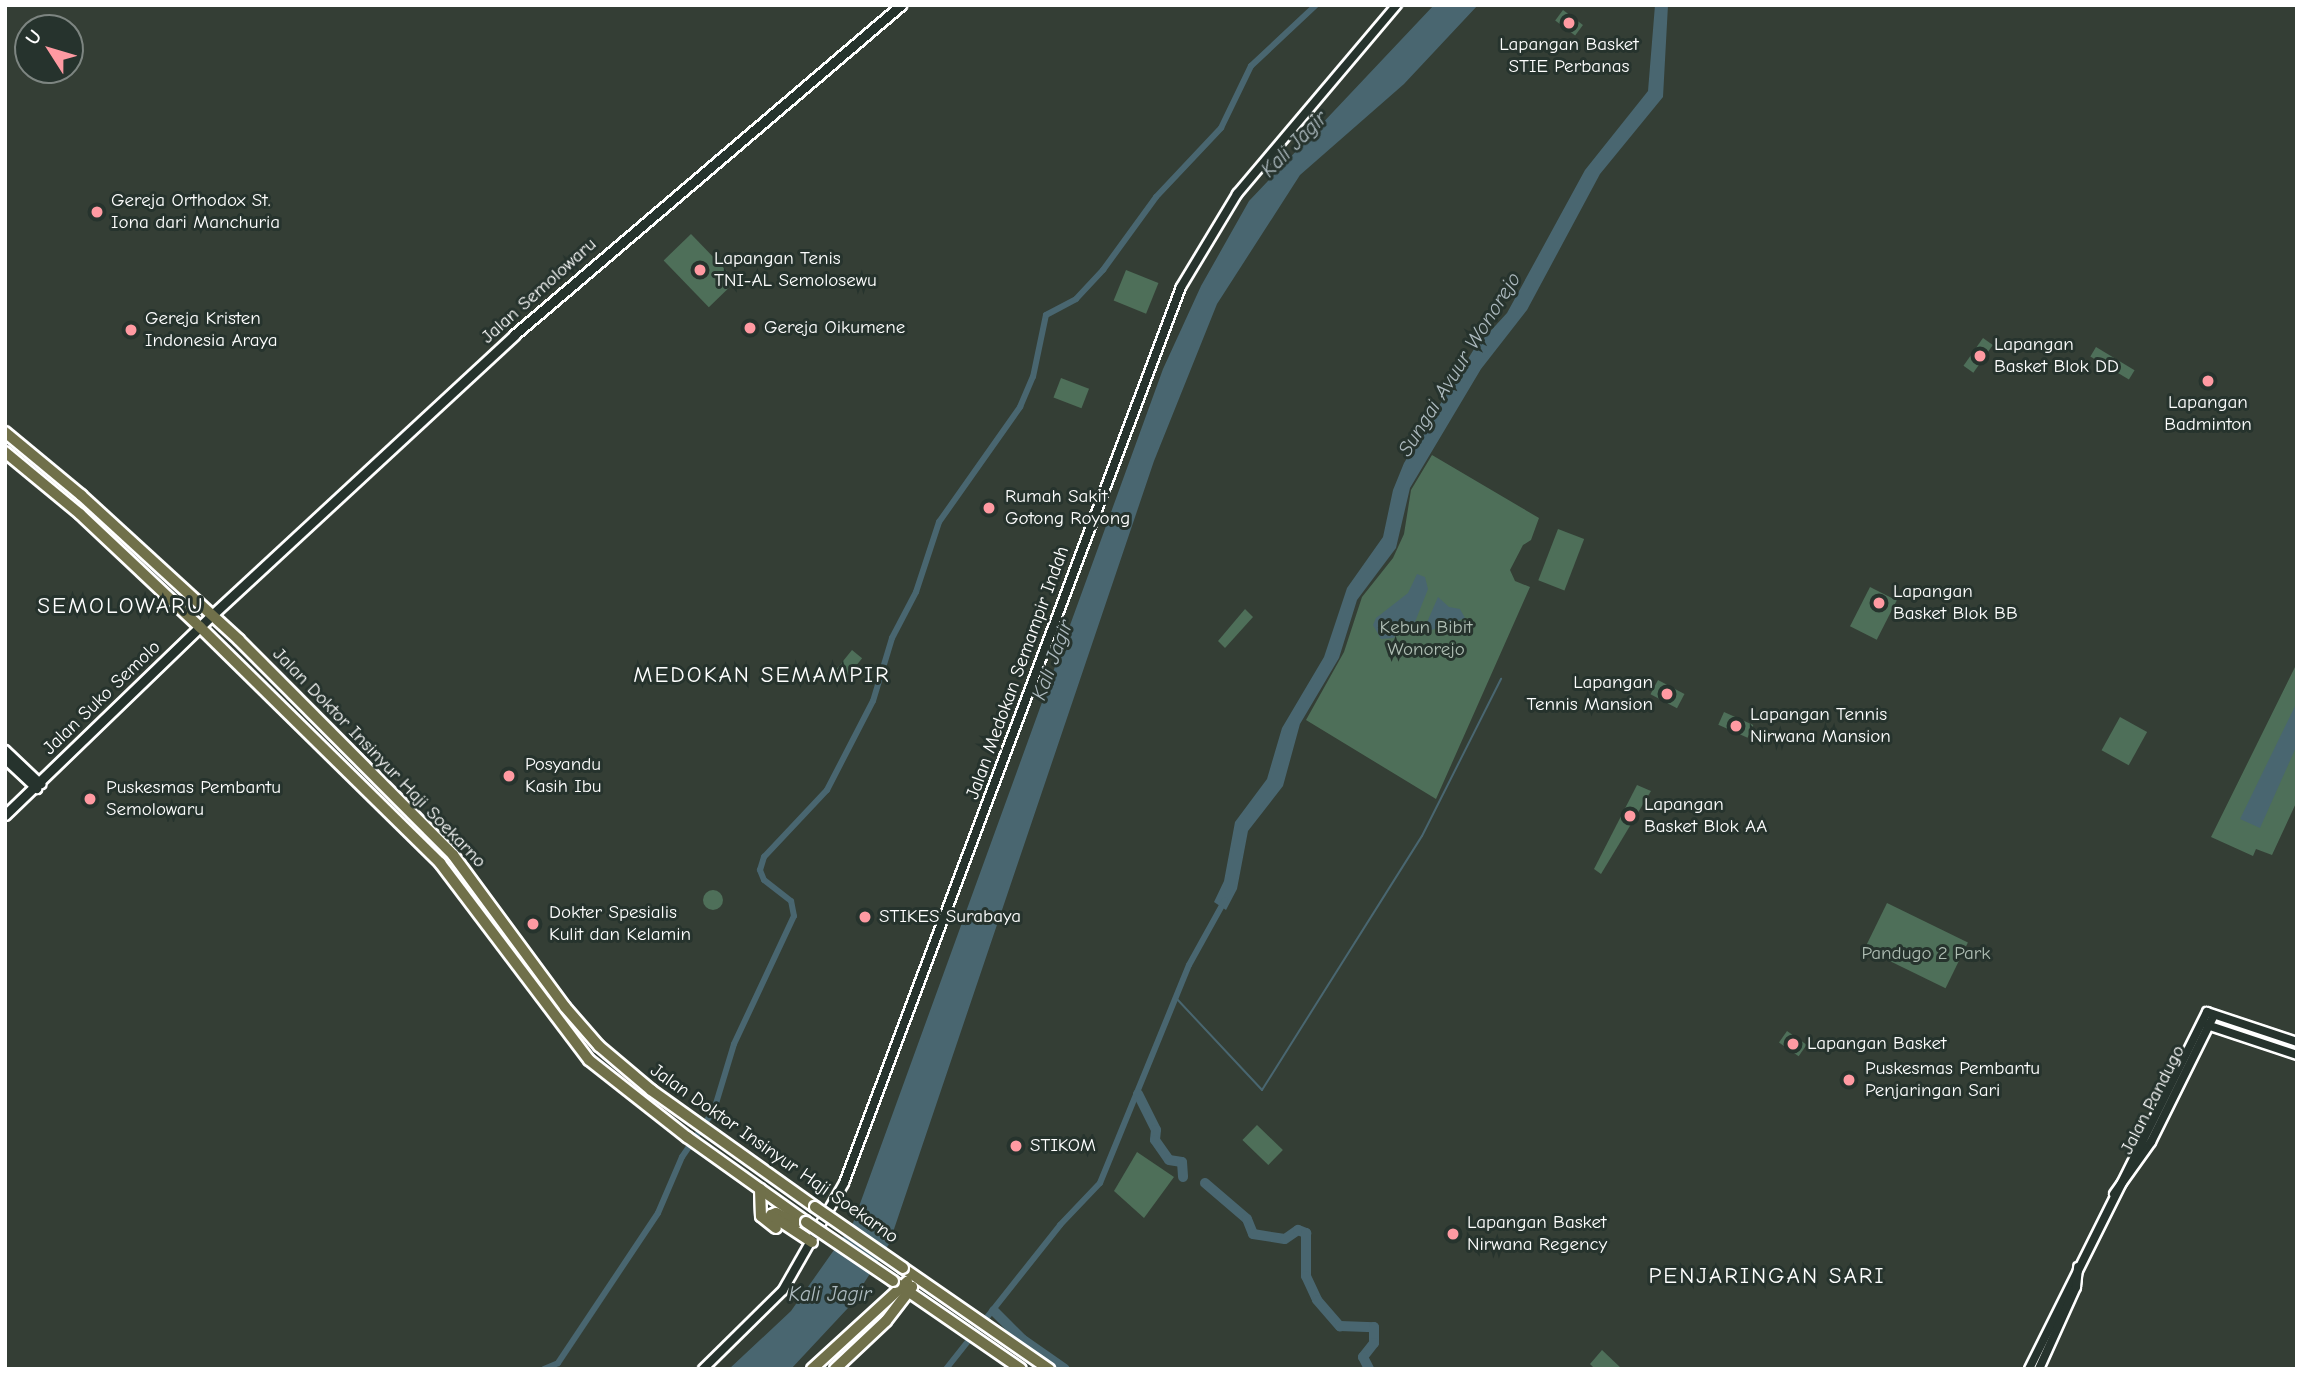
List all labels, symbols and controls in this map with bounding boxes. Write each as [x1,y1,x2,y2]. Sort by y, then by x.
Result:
north arrow [14,14,84,84]
marker: Lapangan Basket STIE Perbanas [1561,15,1577,31]
text: U [21,26,46,49]
place label: Lapangan Basket STIE Perbanas [1499,34,1639,78]
water label: Kali Jagir [1256,106,1332,182]
place label: Gereja Orthodox St. Iona dari Manchuria [111,190,280,234]
marker: Gereja Orthodox St. Iona dari Manchuria [89,204,105,220]
street label: Jalan Semolowaru [477,233,601,349]
place label: Lapangan Tenis TNI-AL Semolosewu [714,248,877,292]
marker: Lapangan Tenis TNI-AL Semolosewu [692,262,708,278]
water label: Sungai Avuur Wonorejo [1392,267,1526,461]
place label: Gereja Kristen Indonesia Araya [145,308,278,352]
place label: Gereja Oikumene [764,317,905,339]
marker: Gereja Oikumene [742,320,758,336]
marker: Gereja Kristen Indonesia Araya [123,322,139,338]
place label: Lapangan Basket Blok DD [1994,334,2119,378]
marker: Lapangan Basket Blok DD [1972,348,1988,364]
marker: Lapangan Badminton [2200,373,2216,389]
place label: Lapangan Badminton [2164,392,2252,436]
place label: Rumah Sakit Gotong Royong [1005,486,1130,530]
marker: Rumah Sakit Gotong Royong [979,498,999,518]
street label: Jalan Medokan Semampir Indah [961,543,1075,803]
place label: Lapangan Basket Blok BB [1893,581,2018,625]
district label: SEMOLOWARU [39,592,203,620]
marker: Lapangan Basket Blok BB [1871,595,1887,611]
water label: Kali Jagir [1026,617,1078,703]
park label: Kebun Bibit Wonorejo [1380,617,1472,661]
street label: Jalan Suko Semolo [38,636,166,760]
street label: Jalan Doktor Insinyur Haji Soekarno [267,643,491,873]
district label: MEDOKAN SEMAMPIR [635,661,889,689]
place label: Lapangan Tennis Mansion [1526,672,1653,716]
marker: Lapangan Tennis Mansion [1659,686,1675,702]
place label: Lapangan Tennis Nirwana Mansion [1750,704,1891,748]
marker: Lapangan Tennis Nirwana Mansion [1728,718,1744,734]
place label: Posyandu Kasih Ibu [525,754,602,798]
marker: Posyandu Kasih Ibu [499,766,519,786]
place label: Puskesmas Pembantu Semolowaru [106,777,281,821]
marker: Puskesmas Pembantu Semolowaru [80,789,100,809]
place label: Lapangan Basket Blok AA [1644,794,1767,838]
marker: Lapangan Basket Blok AA [1622,808,1638,824]
place label: Dokter Spesialis Kulit dan Kelamin [549,902,691,946]
place label: STIKES Surabaya [879,906,1021,928]
marker: STIKES Surabaya [857,909,873,925]
marker: Dokter Spesialis Kulit dan Kelamin [523,914,543,934]
park label: Pandugo 2 Park [1861,943,1991,965]
place label: Lapangan Basket [1807,1033,1946,1055]
marker: Lapangan Basket [1785,1036,1801,1052]
street label: Jalan Pandugo [2116,1042,2190,1158]
place label: Puskesmas Pembantu Penjaringan Sari [1865,1058,2040,1102]
street label: Jalan Doktor Insinyur Haji Soekarno [646,1059,902,1249]
marker: Puskesmas Pembantu Penjaringan Sari [1839,1070,1859,1090]
place label: STIKOM [1030,1135,1096,1157]
marker: STIKOM [1008,1138,1024,1154]
place label: Lapangan Basket Nirwana Regency [1467,1212,1607,1256]
marker: Lapangan Basket Nirwana Regency [1445,1226,1461,1242]
district label: PENJARINGAN SARI [1650,1262,1884,1290]
water label: Kali Jagir [788,1281,872,1307]

